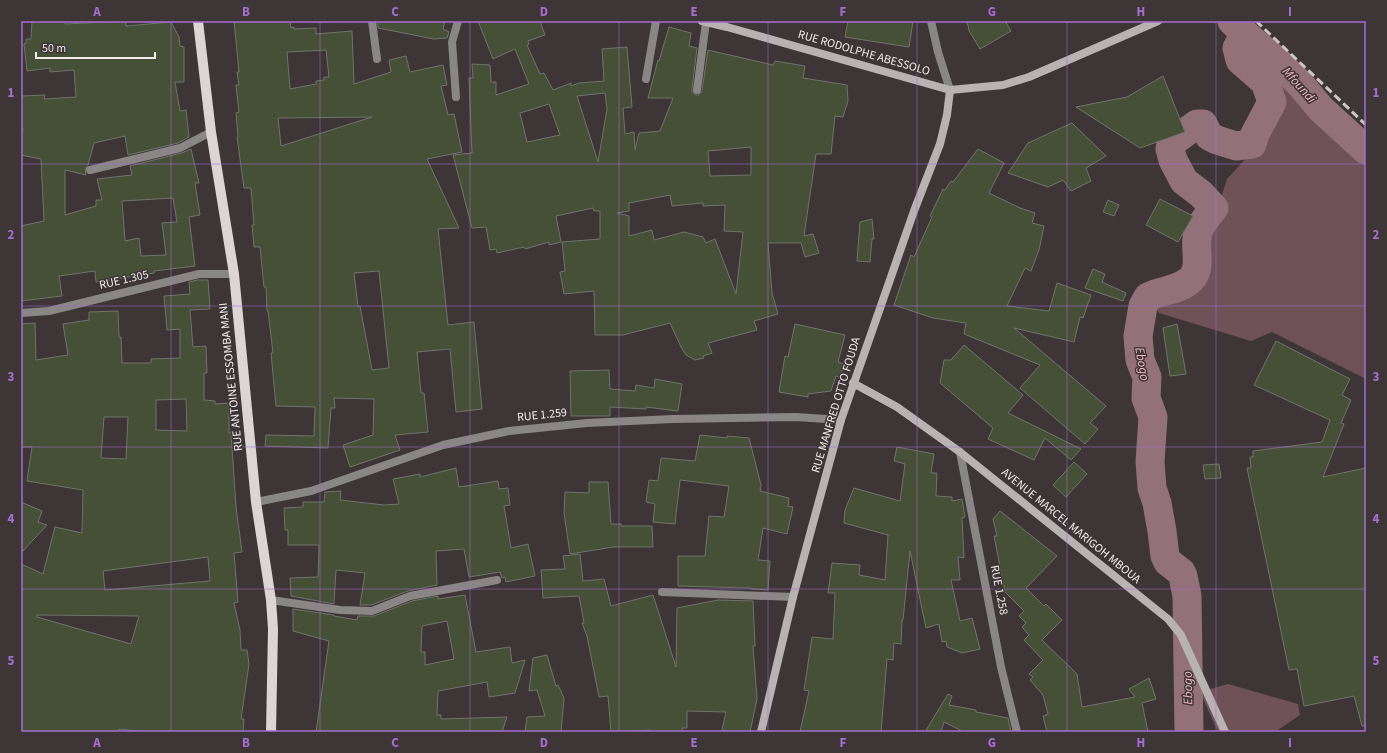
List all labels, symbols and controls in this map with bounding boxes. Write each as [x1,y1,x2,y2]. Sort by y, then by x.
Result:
text: A [92,3,101,21]
text: B [242,3,250,21]
text: C [391,3,399,21]
text: D [540,3,548,21]
text: E [690,3,698,21]
text: F [840,3,847,21]
text: G [988,3,996,21]
text: H [1137,3,1145,21]
text: I [1288,3,1292,21]
street label: RUE RODOLPHE ABESSOLO [796,26,932,80]
scale bar [36,34,155,60]
text: 50 m [42,40,66,57]
water label: Mfoundi [1278,63,1321,108]
text: 1 [8,84,15,102]
text: 1 [1373,84,1380,102]
text: 2 [8,226,15,244]
text: 2 [1373,226,1380,244]
street label: RUE 1.305 [98,266,150,294]
street label: RUE ANTOINE ESSOMBA MANI [215,302,247,452]
street label: RUE MANFRED OTTO FOUDA [807,335,865,475]
water label: Ebogo [1130,346,1154,382]
text: 3 [8,368,15,386]
text: 3 [1373,368,1380,386]
street label: RUE 1.259 [516,404,568,426]
street label: AVENUE MARCEL MARIGOH MBOUA [998,464,1145,588]
text: 4 [8,510,15,528]
text: 4 [1373,510,1380,528]
street label: RUE 1.258 [986,564,1012,616]
text: 5 [8,652,15,670]
text: 5 [1373,652,1380,670]
water label: Ebogo [1179,671,1197,705]
text: A [92,734,101,752]
text: B [242,734,250,752]
text: C [391,734,399,752]
text: D [540,734,548,752]
text: E [690,734,698,752]
text: F [840,734,847,752]
text: G [988,734,996,752]
text: H [1137,734,1145,752]
text: I [1288,734,1292,752]

